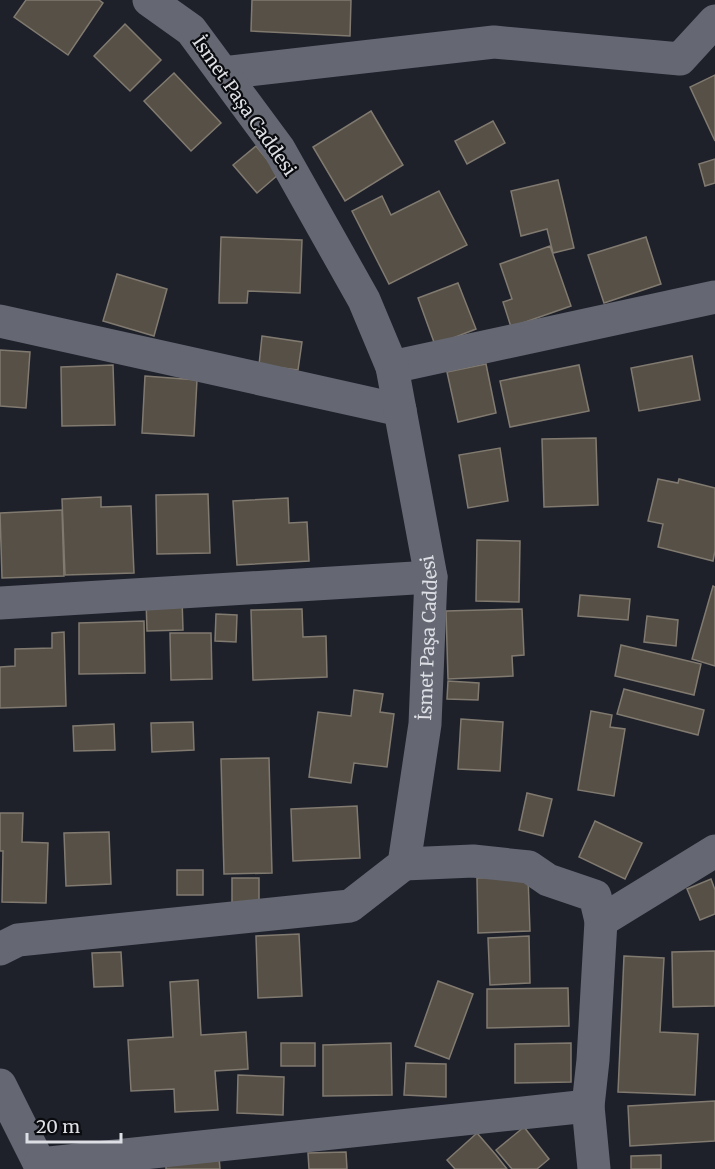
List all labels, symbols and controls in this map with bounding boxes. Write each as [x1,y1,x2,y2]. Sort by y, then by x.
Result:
street label: İsmet Paşa Caddesi [188,31,301,180]
street label: İsmet Paşa Caddesi [413,553,442,721]
scale bar [27,1106,122,1144]
text: 20 m [36,1115,80,1138]

